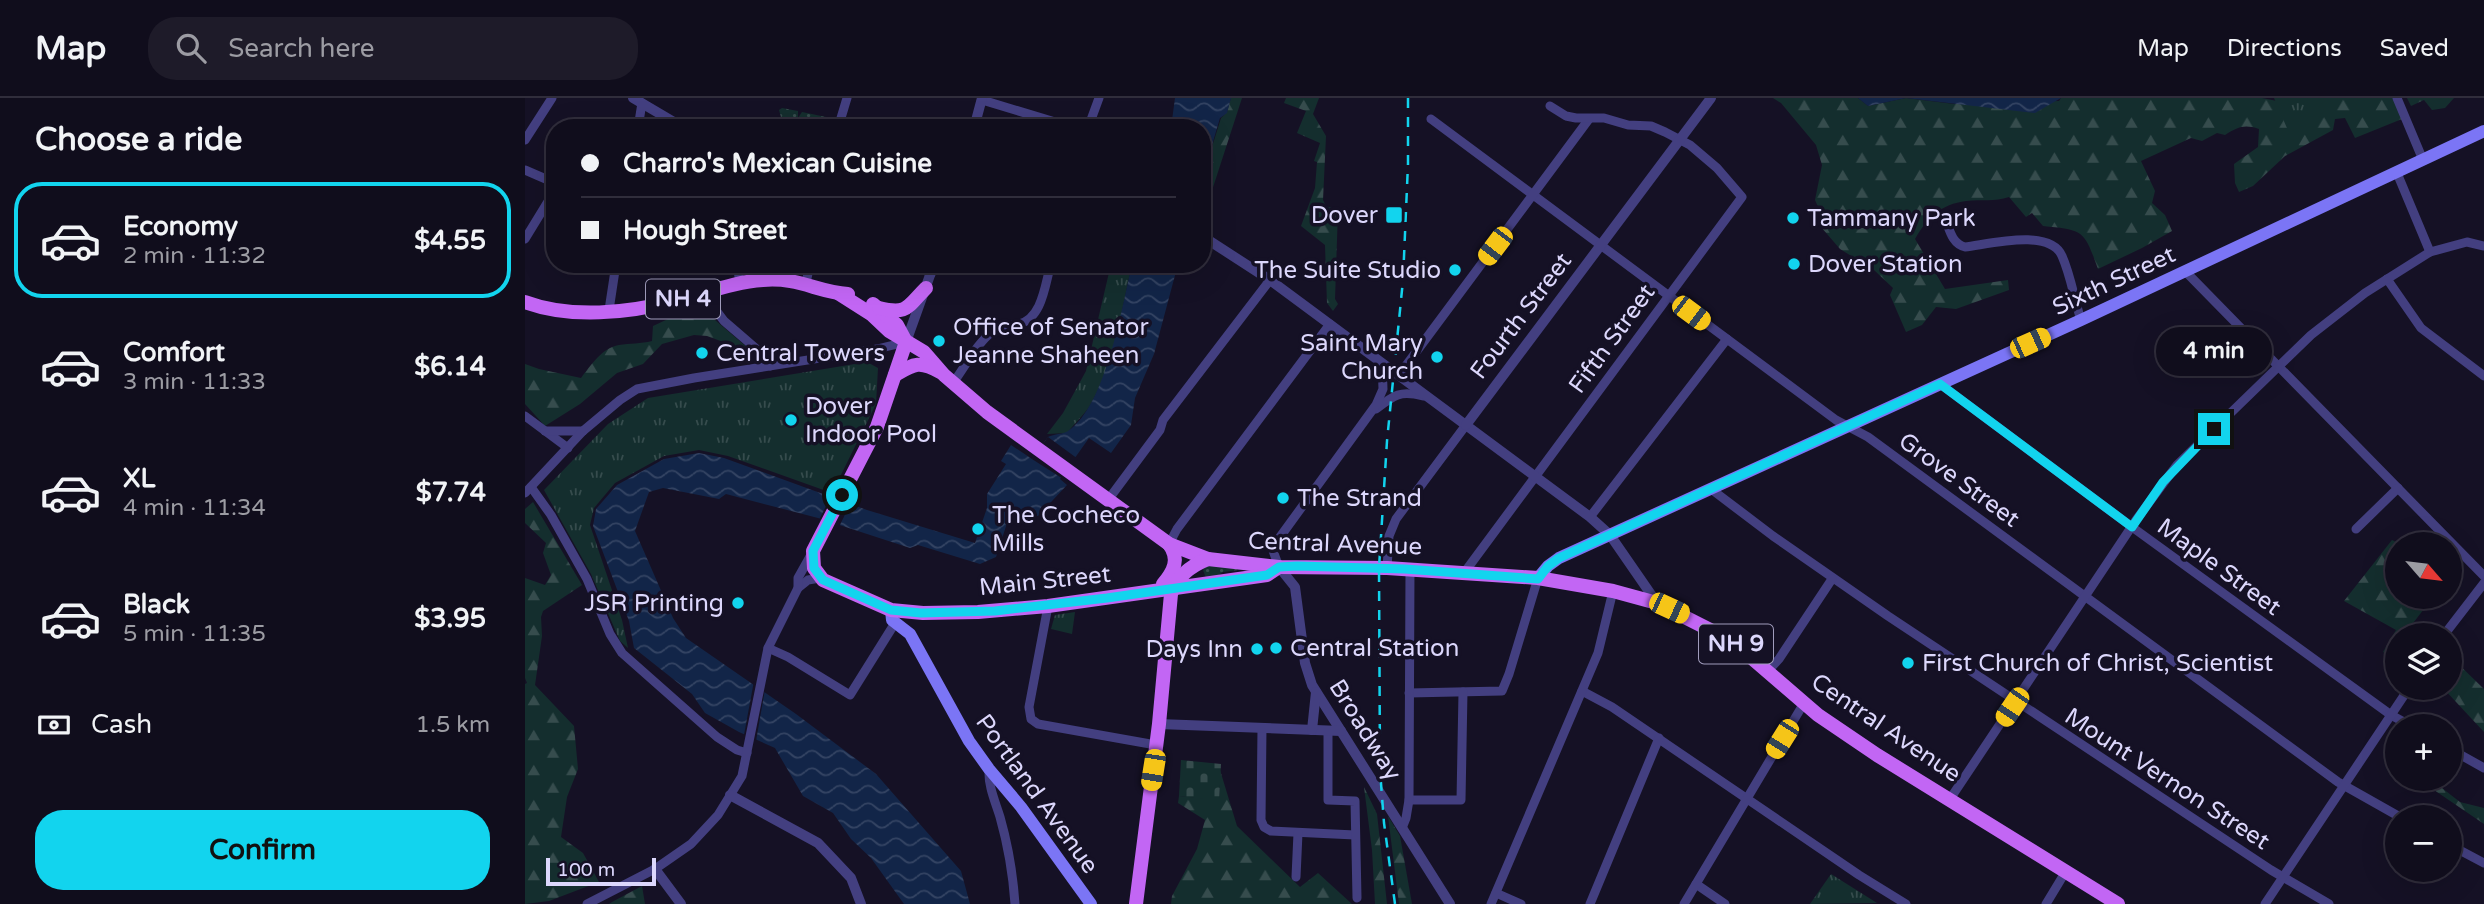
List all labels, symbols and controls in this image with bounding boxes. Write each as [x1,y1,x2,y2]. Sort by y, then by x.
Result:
search box [148,17,638,80]
text: Map [35,29,106,68]
icon: search [172,29,210,67]
text: Search here [228,33,374,64]
text: Map [2137,34,2189,63]
text: Directions [2227,34,2342,63]
text: Saved [2380,34,2449,63]
text: Choose a ride [35,121,242,159]
text: Charro's Mexican Cuisine [623,148,932,179]
place label: Dover [1311,201,1379,230]
place label: Tammany Park [1807,204,1976,233]
marker: Dover [1384,205,1404,225]
icon: car [39,209,102,272]
marker: Tammany Park [1785,210,1801,226]
text: Economy [123,211,238,242]
text: Hough Street [623,215,787,246]
car [1474,223,1517,269]
text: $4.55 [414,225,486,256]
street label: Sixth Street [2048,240,2180,322]
text: 2 min · 11:32 [123,242,266,270]
street label: Fourth Street [1464,247,1578,385]
place label: Dover Station [1808,250,1963,279]
place label: The Suite Studio [1254,256,1441,285]
marker: Dover Station [1786,256,1802,272]
marker: The Suite Studio [1447,262,1463,278]
street label: Fifth Street [1563,279,1661,399]
road number: NH 4 [646,280,720,318]
car [1668,292,1715,334]
place label: Office of Senator Jeanne Shaheen [953,313,1149,370]
car [2007,325,2054,361]
callout: 4 min [2156,328,2272,376]
place label: Saint Mary Church [1300,329,1423,386]
marker: Office of Senator Jeanne Shaheen [931,333,947,349]
icon: car [39,335,102,398]
text: Comfort [123,337,225,368]
text: 4 min [2183,337,2245,365]
place label: Central Towers [716,339,885,368]
marker: Central Towers [694,345,710,361]
marker: Saint Mary Church [1429,349,1445,365]
text: $6.14 [414,351,486,382]
text: 3 min · 11:33 [123,368,266,396]
place label: Dover Indoor Pool [805,392,937,449]
marker: Dover Indoor Pool [783,412,799,428]
route end [2198,413,2230,445]
street label: Grove Street [1893,426,2025,534]
icon: car [39,461,102,524]
text: XL [123,463,155,494]
text: $7.74 [416,477,486,508]
route start [826,479,858,511]
place label: The Strand [1297,484,1422,513]
marker: The Strand [1275,490,1291,506]
text: 4 min · 11:34 [123,494,266,522]
place label: The Cocheco Mills [992,501,1140,558]
street label: Maple Street [2151,512,2287,622]
marker: The Cocheco Mills [970,521,986,537]
street label: Central Avenue [1247,526,1423,562]
north arrow [2385,532,2462,609]
map controls [2385,532,2462,882]
street label: Main Street [978,560,1112,602]
icon: car [39,587,102,650]
text: Black [123,589,190,620]
place label: JSR Printing [584,589,724,618]
car [1646,590,1693,626]
marker: JSR Printing [730,595,746,611]
text: $3.95 [414,603,486,634]
text: 5 min · 11:35 [123,620,266,648]
button: layers [2385,623,2462,700]
road number: NH 9 [1699,624,1773,664]
place label: Central Station [1290,634,1459,663]
place label: Days Inn [1145,635,1243,664]
marker: Central Station [1268,640,1284,656]
marker: Days Inn [1249,641,1265,657]
place label: First Church of Christ, Scientist [1922,649,2273,678]
marker: First Church of Christ, Scientist [1900,655,1916,671]
street label: Central Avenue [1806,667,1966,789]
street label: Broadway [1323,674,1407,786]
car [1992,684,2033,730]
street label: Mount Vernon Street [2059,702,2275,856]
icon: cash [35,706,73,744]
text: Cash [91,709,152,740]
street label: Portland Avenue [969,709,1105,879]
text: 1.5 km [416,711,490,739]
button: + [2385,714,2462,791]
car [1762,716,1803,762]
car [1140,748,1167,792]
button: − [2385,805,2462,882]
button: Confirm [35,810,490,890]
scale bar [546,855,656,887]
text: 100 m [557,859,615,881]

